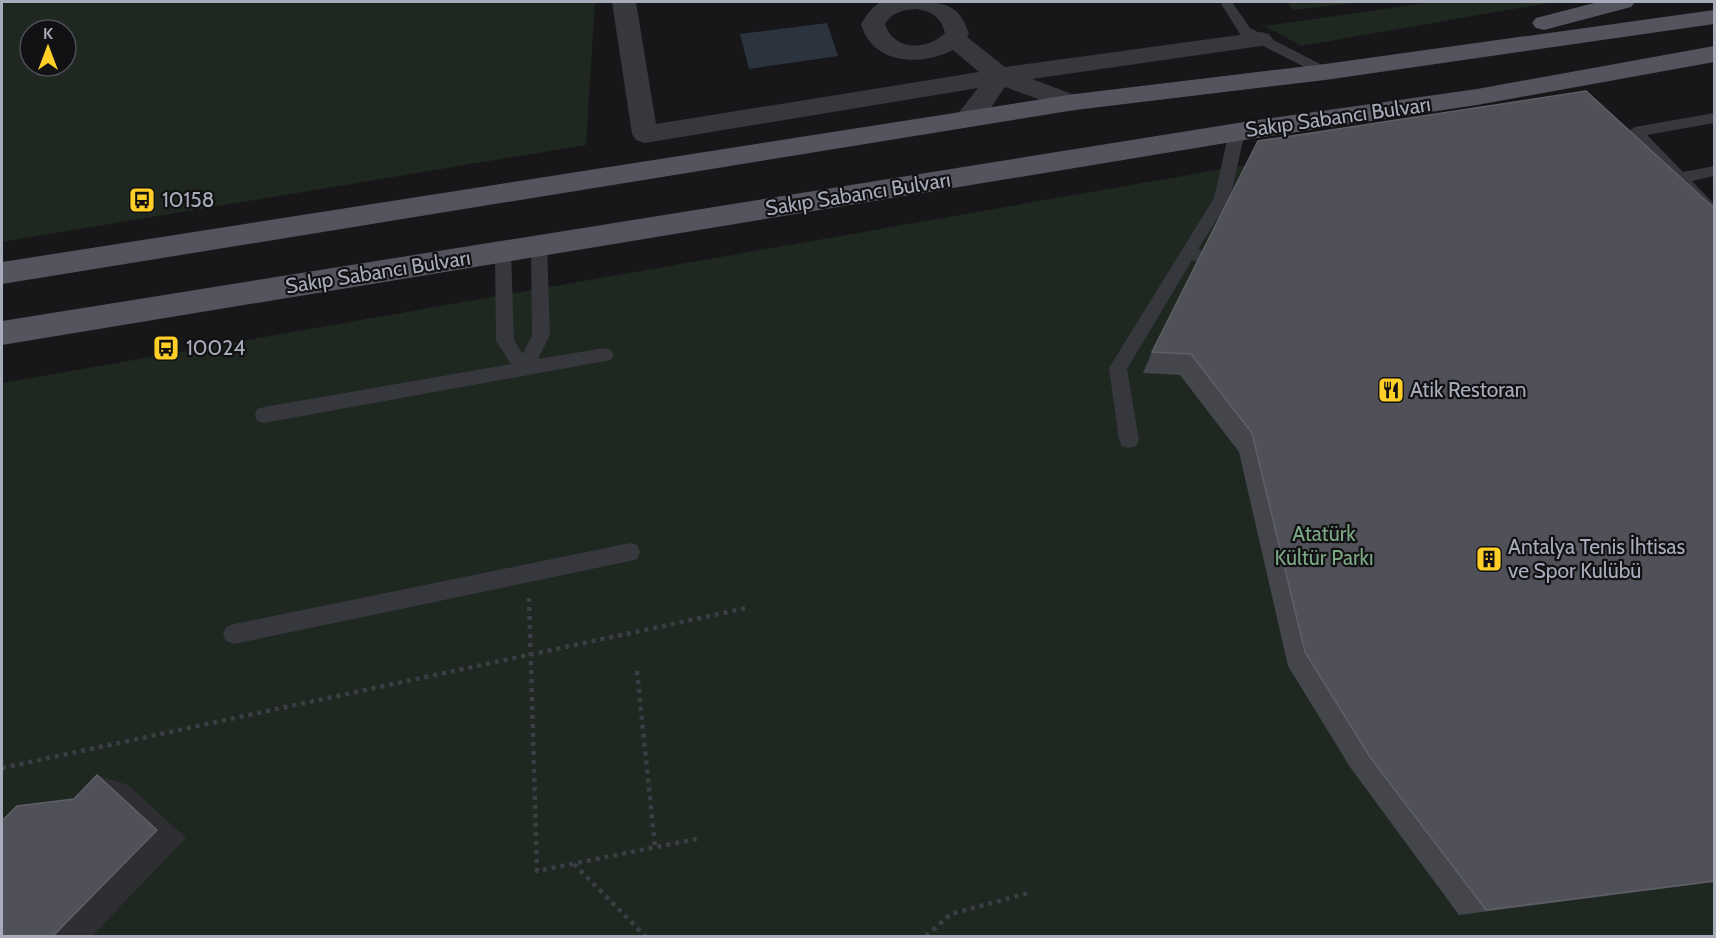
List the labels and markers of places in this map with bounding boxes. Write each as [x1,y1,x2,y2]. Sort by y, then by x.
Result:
bus stop icon: 10158 [127,185,157,215]
place label: 10158 [162,187,214,212]
bus stop icon: 10024 [151,333,181,363]
place label: 10024 [186,335,245,360]
restaurant icon: Atik Restoran [1376,375,1406,405]
place label: Atik Restoran [1410,377,1527,402]
place label: Antalya Tenis İhtisas ve Spor Kulübü [1508,534,1686,583]
building icon: Antalya Tenis İhtisas ve Spor Kulübü [1474,544,1504,574]

